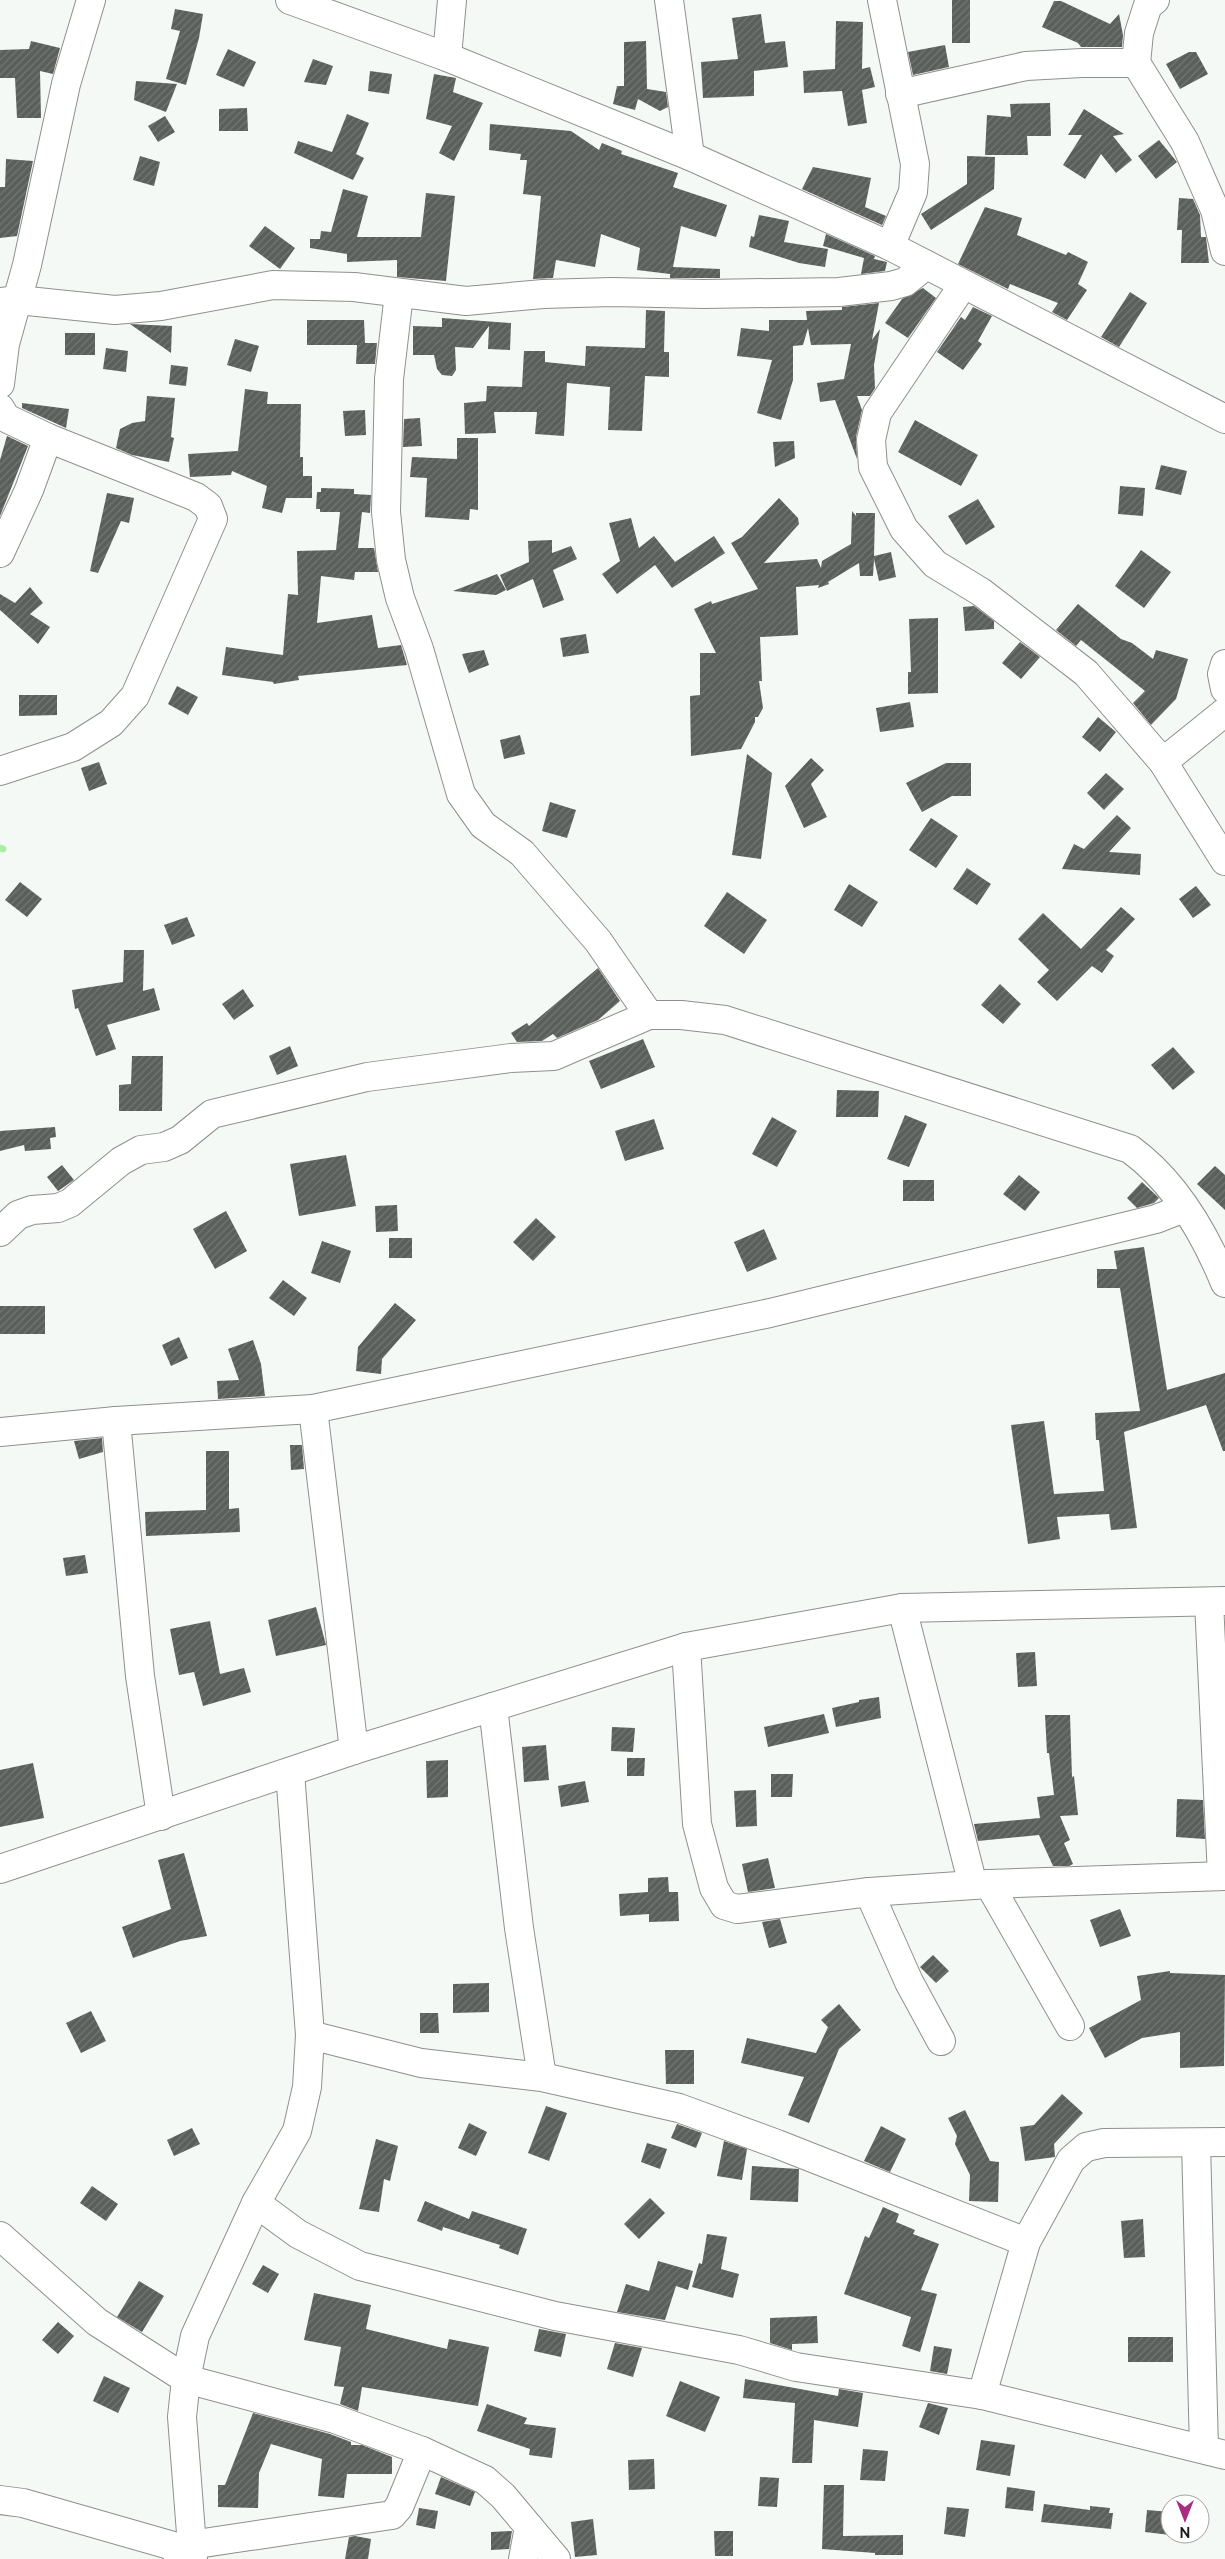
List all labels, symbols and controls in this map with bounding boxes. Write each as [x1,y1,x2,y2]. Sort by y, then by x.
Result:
north arrow [1160,2494,1210,2544]
text: N [1180,2524,1190,2540]

